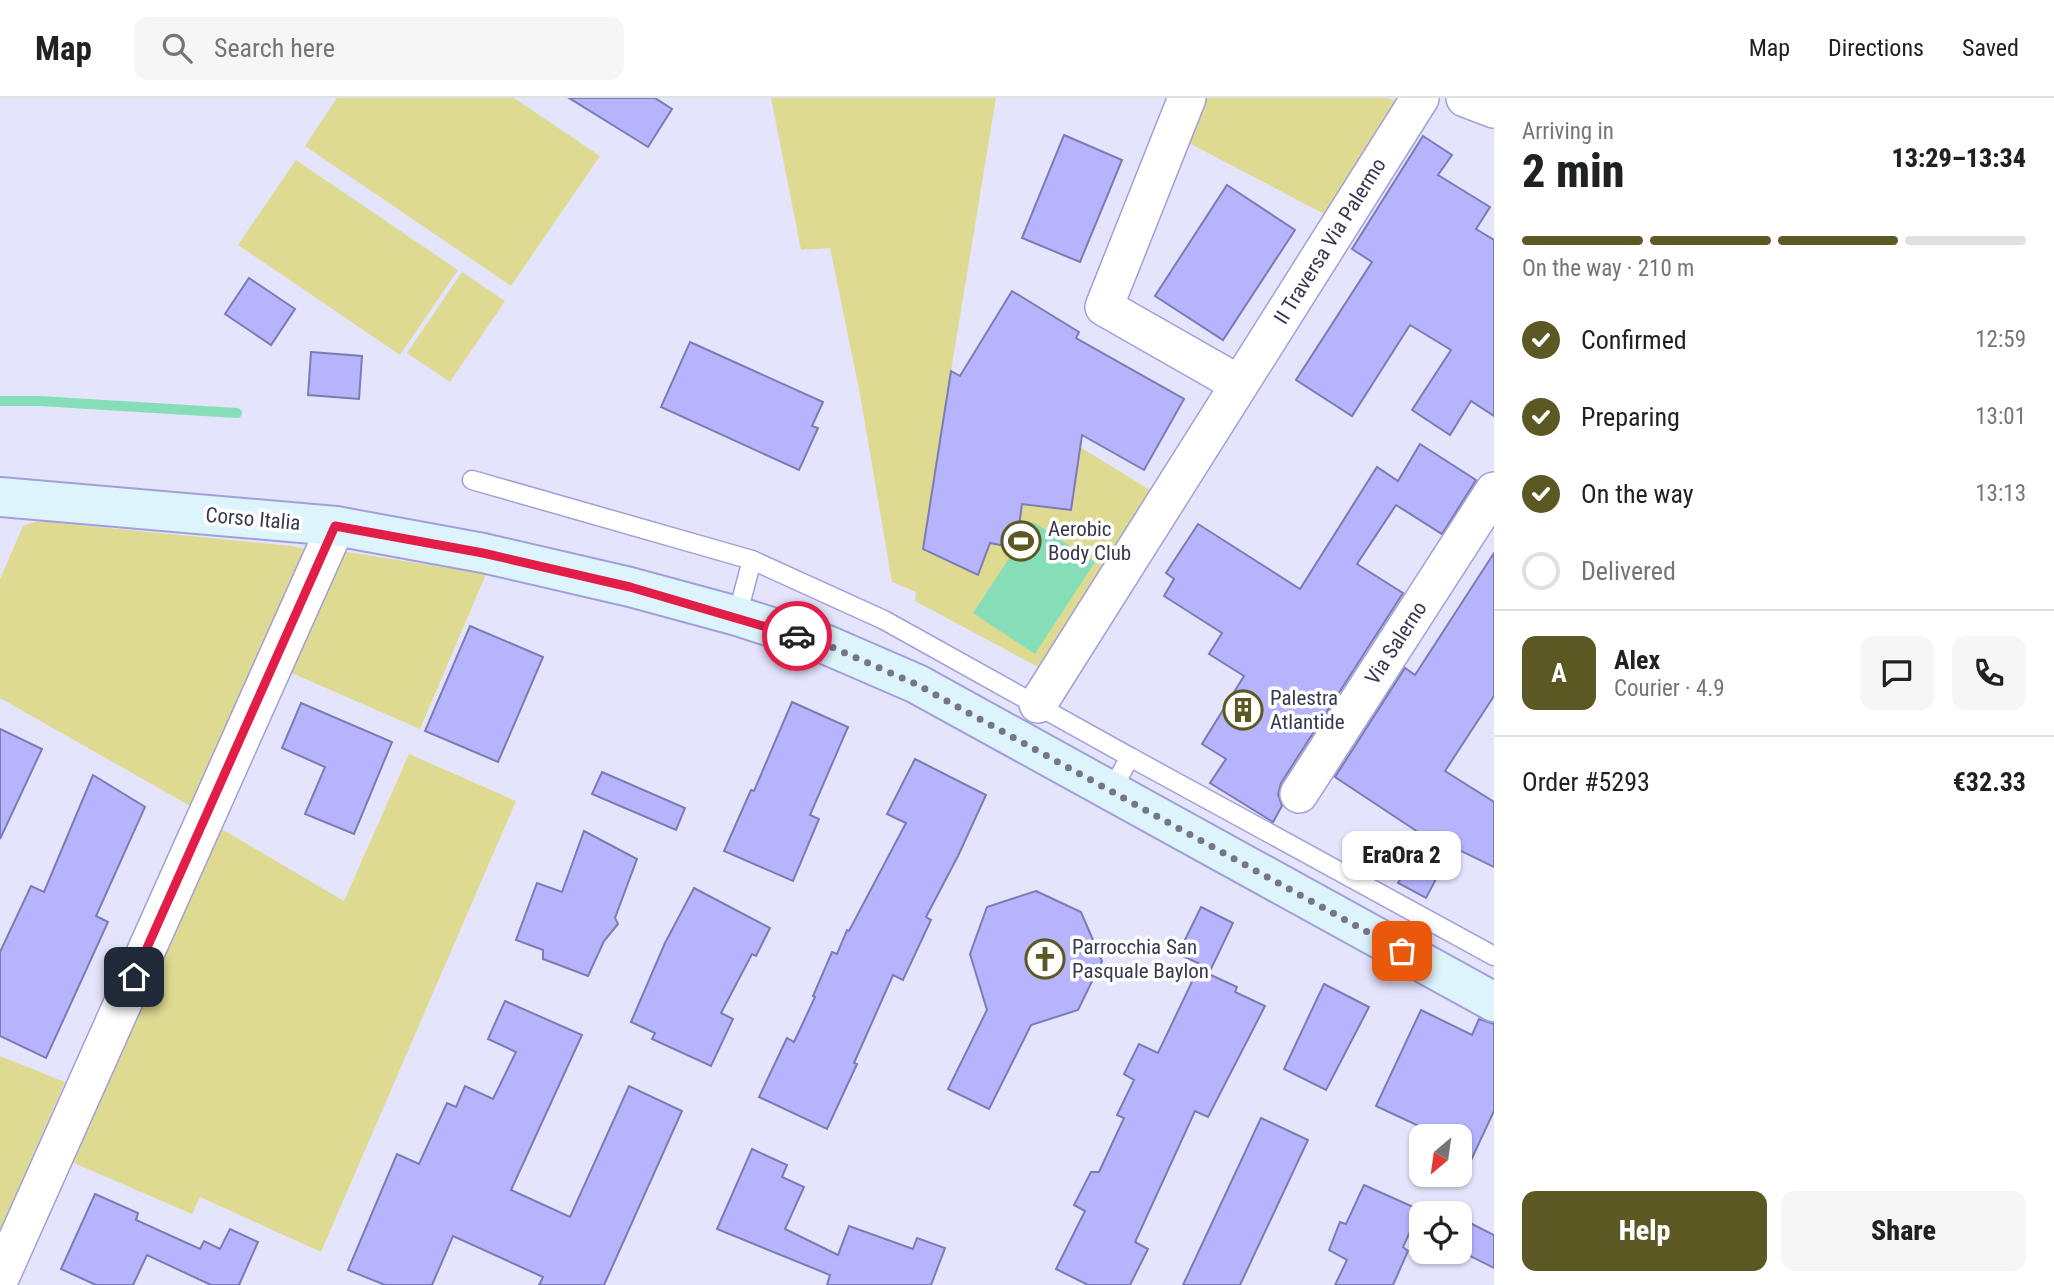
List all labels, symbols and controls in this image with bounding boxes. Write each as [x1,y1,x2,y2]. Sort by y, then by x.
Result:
search box [134,17,624,80]
text: Map [35,29,92,68]
icon: search [158,29,196,67]
text: Search here [214,33,335,63]
text: Map [1749,34,1790,62]
text: Directions [1828,34,1924,62]
text: Saved [1962,34,2019,62]
text: Arriving in [1522,118,1614,145]
text: 13:29–13:34 [1892,143,2026,173]
text: 2 min [1522,144,1625,198]
street label: II Traversa Via Palermo [1269,154,1391,328]
text: On the way · 210 m [1522,255,1694,282]
icon: check [1522,321,1560,359]
text: Confirmed [1581,325,1687,355]
text: 12:59 [1975,326,2026,353]
icon: check [1522,398,1560,436]
text: Preparing [1581,402,1680,432]
text: 13:01 [1975,403,2026,430]
icon: check [1522,475,1560,513]
text: On the way [1581,479,1694,509]
text: 13:13 [1975,480,2026,507]
street label: Corso Italia [205,503,301,535]
place label: Aerobic Body Club [1048,517,1131,565]
sports icon: Aerobic Body Club [1000,520,1042,562]
text: Delivered [1581,556,1676,586]
street label: Via Salerno [1360,597,1432,689]
courier [762,601,832,671]
icon: car [778,617,816,655]
button: chat [1860,636,1934,710]
button: phone [1952,636,2026,710]
text: Alex [1614,645,1660,675]
text: A [1551,658,1567,688]
text: Courier · 4.9 [1614,675,1725,702]
place label: Palestra Atlantide [1270,686,1345,734]
building icon: Palestra Atlantide [1222,689,1264,731]
text: Order #5293 [1522,767,1650,797]
text: €32.33 [1953,767,2026,797]
callout: EraOra 2 [1342,832,1462,881]
text: EraOra 2 [1362,842,1441,869]
pin [1372,921,1432,981]
icon: bag [1383,932,1421,970]
place label: Parrocchia San Pasquale Baylon [1072,935,1209,983]
church icon: Parrocchia San Pasquale Baylon [1024,938,1066,980]
pin [104,947,164,1007]
icon: home [115,958,153,996]
north arrow [1409,1124,1472,1186]
map controls [1409,1124,1472,1264]
button: Help [1522,1191,1767,1271]
button: Share [1781,1191,2026,1271]
button: locate [1409,1201,1472,1264]

